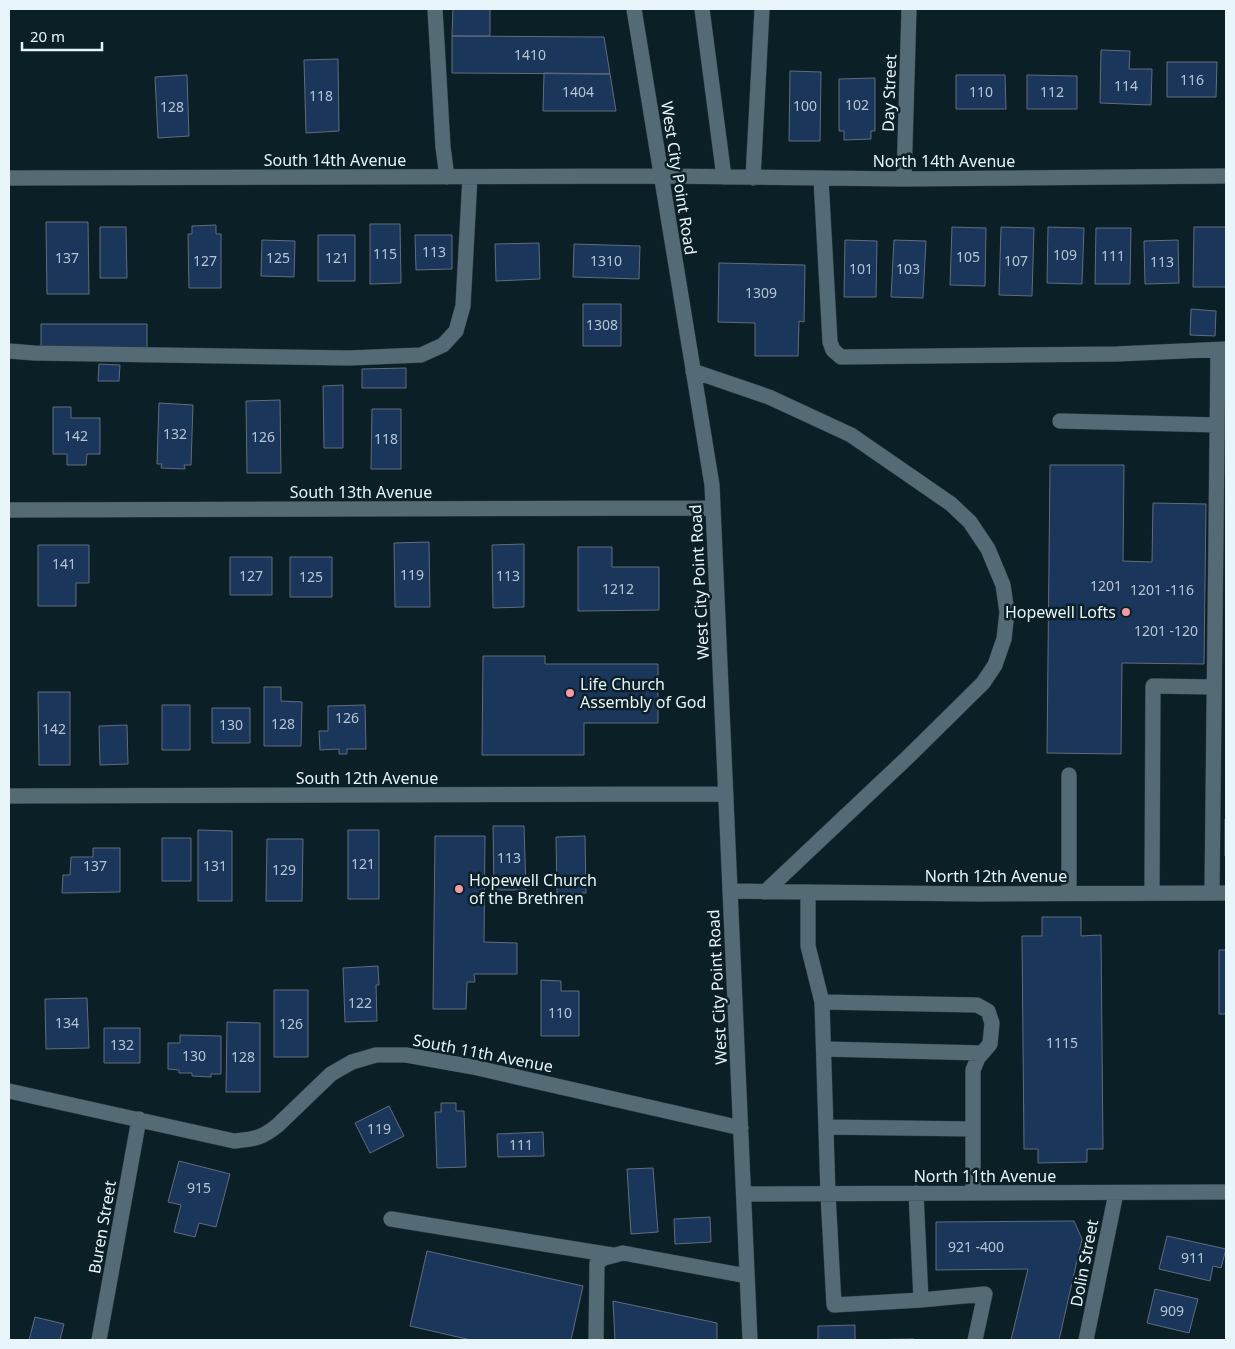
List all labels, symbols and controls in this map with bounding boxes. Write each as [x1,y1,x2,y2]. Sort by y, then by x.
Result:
scale bar [22,20,102,52]
text: 20 m [30,26,65,46]
house number: 1410 [514,45,546,64]
street label: Day Street [877,54,901,132]
house number: 116 [1180,70,1204,89]
house number: 114 [1114,76,1138,95]
house number: 1404 [562,82,594,101]
house number: 110 [969,82,993,101]
house number: 112 [1040,82,1064,101]
house number: 118 [309,86,333,105]
house number: 102 [845,95,869,114]
house number: 100 [793,96,817,115]
house number: 128 [160,97,184,116]
street label: West City Point Road [656,100,702,256]
street label: South 14th Avenue [264,149,406,171]
street label: North 14th Avenue [873,150,1015,172]
house number: 113 [422,242,446,261]
house number: 115 [373,244,397,263]
house number: 109 [1053,245,1077,264]
house number: 111 [1101,246,1125,265]
house number: 105 [956,247,980,266]
house number: 137 [55,248,79,267]
house number: 125 [266,248,290,267]
house number: 121 [325,248,349,267]
house number: 127 [193,251,217,270]
house number: 1310 [590,251,622,270]
house number: 107 [1004,251,1028,270]
house number: 113 [1150,252,1174,271]
house number: 101 [849,259,873,278]
house number: 103 [896,259,920,278]
house number: 1309 [745,283,777,302]
house number: 1308 [586,315,618,334]
house number: 132 [163,424,187,443]
house number: 142 [64,426,88,445]
house number: 126 [251,427,275,446]
house number: 118 [374,429,398,448]
street label: South 13th Avenue [290,481,432,503]
street label: West City Point Road [684,504,714,660]
house number: 141 [52,554,76,573]
house number: 119 [400,565,424,584]
house number: 127 [239,566,263,585]
house number: 113 [496,566,520,585]
house number: 125 [299,567,323,586]
house number: 1201 [1090,576,1122,595]
house number: 1212 [602,579,634,598]
house number: 1201 -116 [1130,580,1194,599]
place label: Hopewell Lofts [1005,601,1116,623]
marker: Hopewell Lofts [1120,606,1132,618]
house number: 1201 -120 [1134,621,1198,640]
place label: Life Church Assembly of God [580,673,706,713]
marker: Life Church Assembly of God [564,687,576,699]
house number: 126 [335,708,359,727]
house number: 128 [271,714,295,733]
house number: 130 [219,715,243,734]
house number: 142 [42,719,66,738]
street label: South 12th Avenue [296,767,438,789]
house number: 113 [497,848,521,867]
house number: 121 [351,854,375,873]
house number: 137 [83,856,107,875]
house number: 131 [203,856,227,875]
house number: 129 [272,860,296,879]
street label: North 12th Avenue [925,865,1067,887]
place label: Hopewell Church of the Brethren [469,869,597,909]
marker: Hopewell Church of the Brethren [453,883,465,895]
street label: West City Point Road [702,909,732,1065]
house number: 122 [348,993,372,1012]
house number: 110 [548,1003,572,1022]
house number: 134 [55,1013,79,1032]
house number: 126 [279,1014,303,1033]
street label: South 11th Avenue [411,1029,555,1077]
house number: 1115 [1046,1033,1078,1052]
house number: 132 [110,1035,134,1054]
house number: 130 [182,1046,206,1065]
house number: 128 [231,1047,255,1066]
house number: 119 [367,1119,391,1138]
house number: 111 [509,1135,533,1154]
street label: North 11th Avenue [914,1165,1056,1187]
street label: Buren Street [83,1178,121,1275]
house number: 915 [187,1178,211,1197]
street label: Dolin Street [1065,1217,1103,1308]
house number: 921 -400 [948,1237,1004,1256]
house number: 911 [1181,1248,1205,1267]
house number: 909 [1160,1301,1184,1320]

